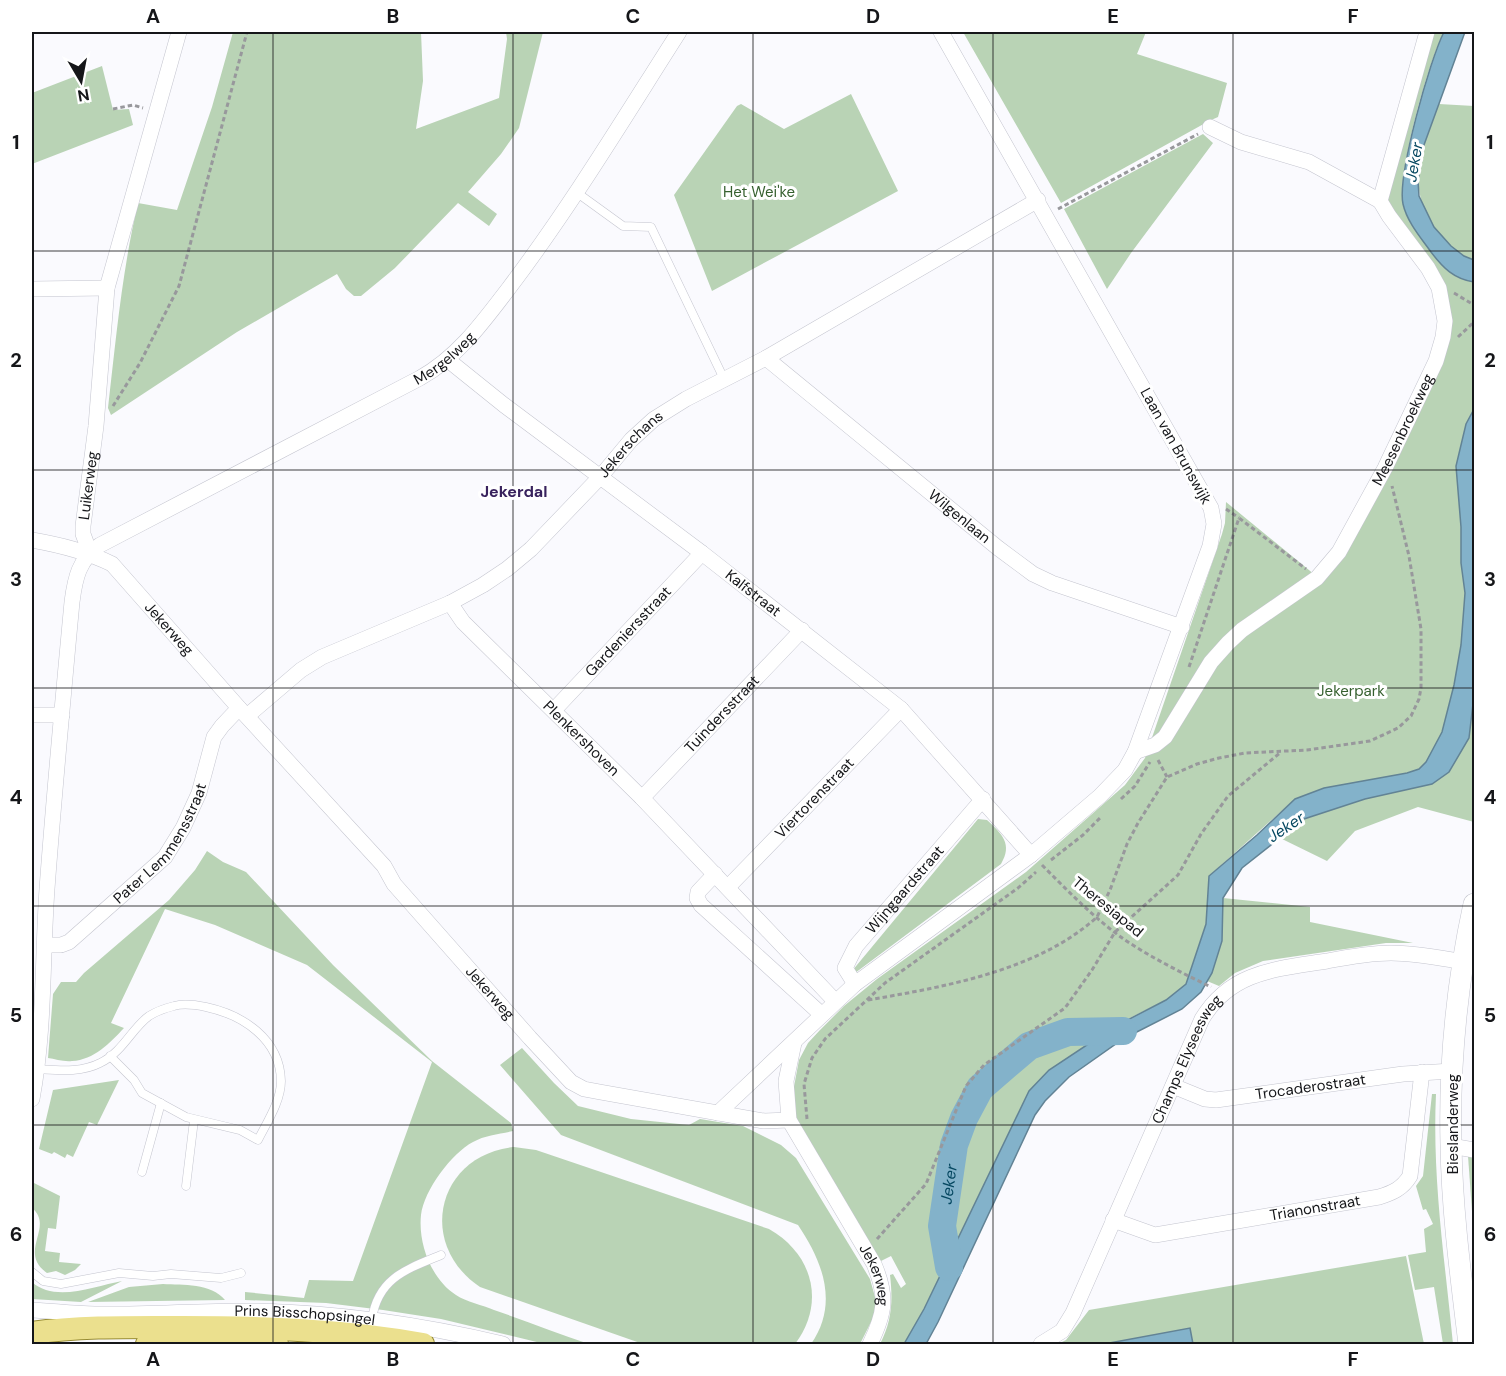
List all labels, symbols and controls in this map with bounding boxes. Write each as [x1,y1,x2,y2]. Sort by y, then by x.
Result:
text: A [146,3,160,29]
text: B [387,3,399,29]
text: C [626,3,640,29]
text: D [866,3,880,29]
text: E [1107,3,1119,29]
text: F [1347,3,1359,29]
north arrow [51,51,111,111]
text: N [76,84,91,107]
text: 1 [12,129,20,155]
text: 1 [1486,129,1494,155]
water label: Jeker [1400,140,1428,183]
park label: Het Wei'ke [723,182,795,202]
street label: Mergelweg [410,327,480,390]
text: 2 [10,347,22,373]
text: 2 [1484,347,1496,373]
street label: Meesenbroekweg [1367,370,1438,489]
street label: Laan van Brunswijk [1136,384,1217,508]
street label: Jekerschans [594,406,667,482]
street label: Luikerweg [74,450,103,521]
district label: Jekerdal [480,481,548,502]
street label: Wilgenlaan [924,485,995,548]
street label: Kalfstraat [721,565,785,621]
text: 3 [10,566,22,592]
text: 3 [1484,566,1496,592]
street label: Gardeniersstraat [581,582,676,681]
street label: Jekerweg [140,598,198,660]
street label: Tuindersstraat [680,671,764,757]
park label: Jekerpark [1317,681,1385,701]
street label: Plenkershoven [539,696,624,780]
street label: Viertorenstraat [771,753,858,843]
street label: Pater Lemmensstraat [109,781,211,908]
text: 4 [10,784,23,810]
text: 4 [1484,784,1497,810]
water label: Jeker [1264,807,1309,847]
street label: Wijngaardstraat [861,841,948,938]
street label: Theresiapad [1068,872,1148,942]
street label: Jekerweg [461,962,519,1024]
street label: Champs Elyseesweg [1147,990,1226,1127]
text: 5 [10,1002,22,1028]
text: 5 [1484,1002,1496,1028]
street label: Trocaderostraat [1254,1069,1367,1104]
street label: Bieslanderweg [1443,1074,1463,1174]
water label: Jeker [935,1162,962,1205]
street label: Trianonstraat [1268,1190,1362,1225]
text: 6 [10,1221,22,1247]
text: 6 [1484,1221,1496,1247]
street label: Jekerweg [854,1240,893,1306]
street label: Prins Bisschopsingel [234,1301,376,1330]
text: A [146,1346,160,1372]
text: B [387,1346,399,1372]
text: C [626,1346,640,1372]
text: D [866,1346,880,1372]
text: E [1107,1346,1119,1372]
text: F [1347,1346,1359,1372]

